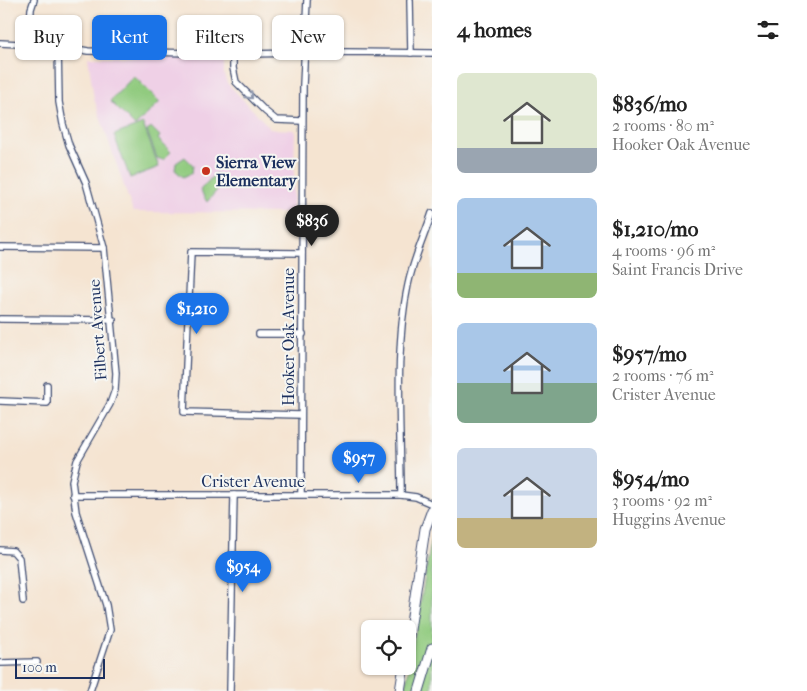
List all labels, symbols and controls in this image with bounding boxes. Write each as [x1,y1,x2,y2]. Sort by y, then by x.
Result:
chip: Buy [15,15,82,60]
chip: Rent [92,15,167,60]
chip: Filters [177,15,262,60]
chip: New [272,15,344,60]
icon: filters [754,16,782,44]
text: 4 homes [457,18,532,42]
one-way arrow [244,90,253,99]
text: $836/mo [612,92,687,116]
icon: home [497,93,557,153]
text: 2 rooms · 80 m² [612,116,714,135]
text: Hooker Oak Avenue [612,135,750,154]
place label: Sierra View Elementary [216,153,298,191]
marker: Sierra View Elementary [200,165,212,177]
pin: $836 [282,204,342,247]
text: $836 [296,211,328,230]
text: $1,210/mo [612,217,698,241]
icon: home [497,218,557,278]
text: 4 rooms · 96 m² [612,241,715,260]
text: Saint Francis Drive [612,260,743,279]
street label: Hooker Oak Avenue [279,268,298,406]
street label: Filbert Avenue [84,279,111,381]
pin: $1,210 [156,292,238,335]
text: $1,210 [177,299,217,318]
text: $957/mo [612,342,687,366]
icon: home [497,343,557,403]
text: 2 rooms · 76 m² [612,366,713,385]
text: Crister Avenue [612,385,716,404]
pin: $957 [329,442,389,484]
text: $957 [343,448,375,467]
text: $954/mo [612,467,689,491]
icon: home [497,468,557,528]
street label: Crister Avenue [201,472,305,491]
text: 3 rooms · 92 m² [612,491,712,510]
text: Huggins Avenue [612,510,726,529]
pin: $954 [213,550,273,593]
text: $954 [226,557,260,576]
map controls [361,620,416,675]
button: locate [361,620,416,675]
scale bar [15,656,105,679]
text: 100 m [22,659,57,676]

